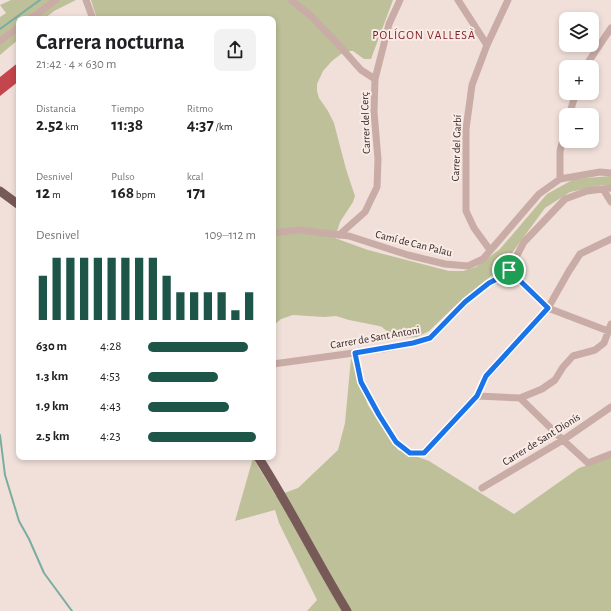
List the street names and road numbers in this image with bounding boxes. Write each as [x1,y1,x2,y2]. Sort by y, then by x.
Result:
street label: Carrer del Cerç [359,91,372,154]
street label: Carrer del Garbí [450,114,463,182]
street label: Camí de Can Palau [374,229,454,258]
street label: Carrer de Sant Antoni [329,324,421,351]
street label: Carrer de Sant Dionís [501,411,582,468]

